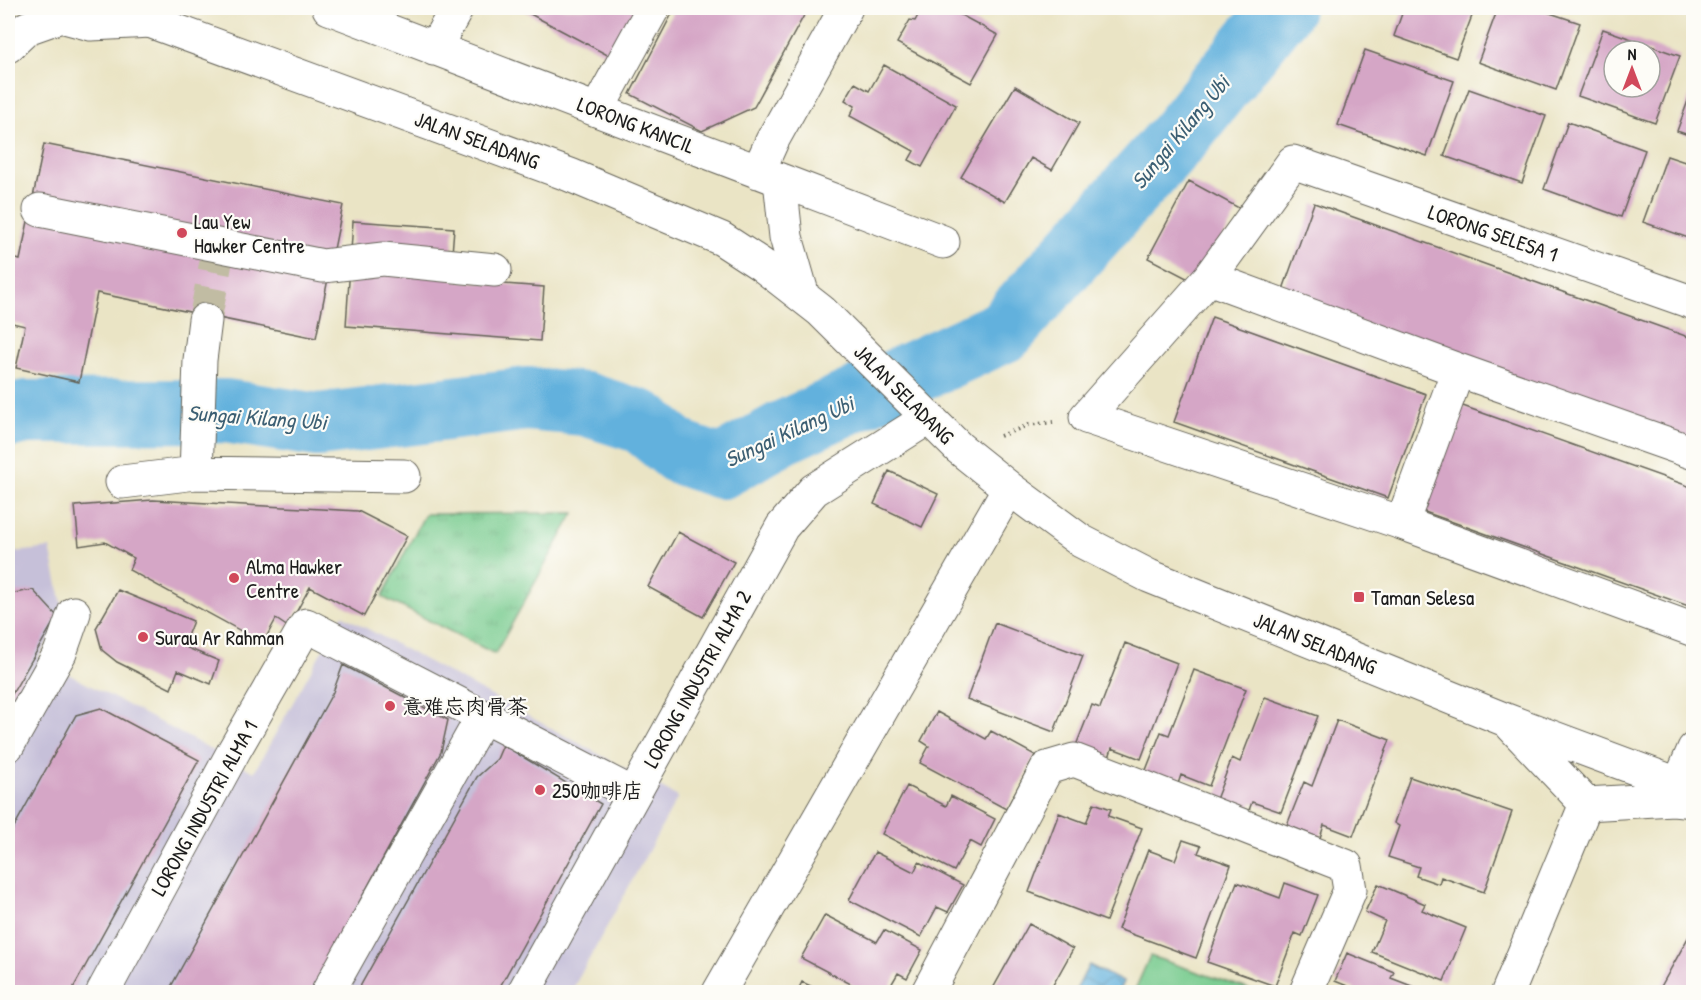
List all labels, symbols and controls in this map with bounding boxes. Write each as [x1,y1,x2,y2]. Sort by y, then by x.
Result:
north arrow [1602,39,1662,99]
text: N [1628,43,1637,65]
water label: Sungai Kilang Ubi [1124,68,1238,195]
street label: LORONG KANCIL [573,89,699,161]
street label: JALAN SELADANG [411,104,543,176]
street label: LORONG SELESA 1 [1424,197,1562,269]
place label: Lau Yew Hawker Centre [194,207,305,260]
marker: Lau Yew Hawker Centre [175,226,189,240]
street label: JALAN SELADANG [848,338,960,450]
water label: Sungai Kilang Ubi [720,387,860,474]
water label: Sungai Kilang Ubi [187,397,329,437]
place label: Alma Hawker Centre [246,552,342,605]
marker: Alma Hawker Centre [227,571,241,585]
place label: Taman Selesa [1371,583,1474,612]
street label: LORONG INDUSTRI ALMA 2 [636,585,758,773]
marker: Taman Selesa [1352,590,1366,604]
street label: JALAN SELADANG [1249,605,1381,681]
place label: Surau Ar Rahman [155,623,284,652]
marker: Surau Ar Rahman [136,630,150,644]
place label: 意难忘肉骨茶 [402,692,528,721]
marker: 意难忘肉骨茶 [383,699,397,713]
street label: LORONG INDUSTRI ALMA 1 [144,715,264,901]
place label: 250咖啡店 [552,776,643,805]
marker: 250咖啡店 [533,783,547,797]

